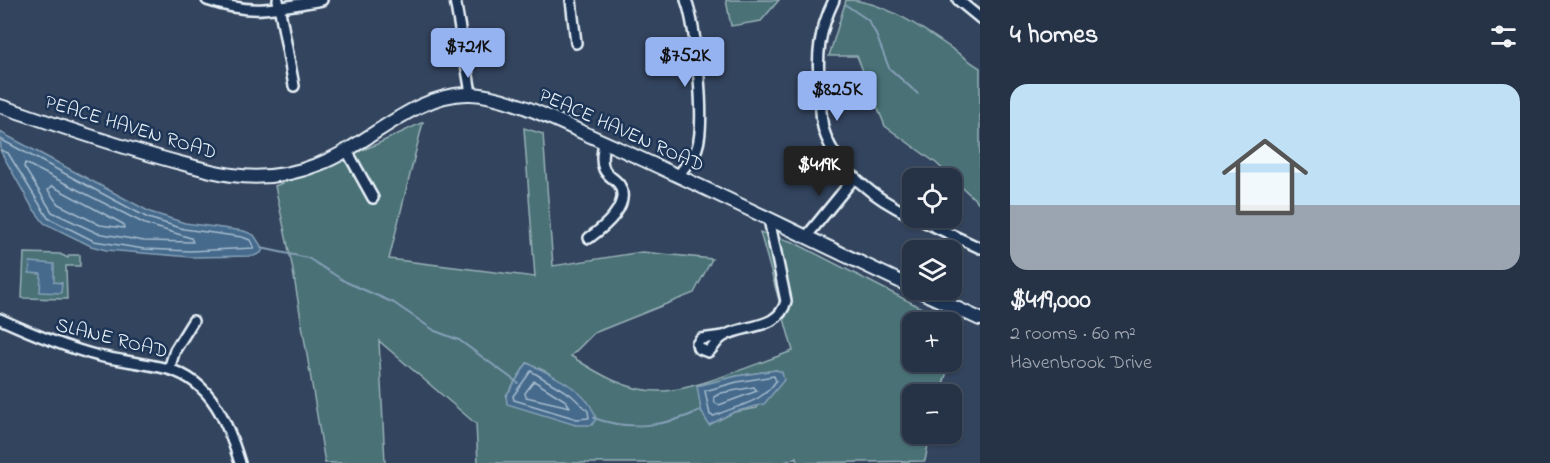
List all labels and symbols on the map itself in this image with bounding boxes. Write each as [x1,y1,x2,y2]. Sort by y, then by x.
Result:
pin: $721K [426,28,510,79]
pin: $752K [643,37,727,88]
pin: $825K [795,71,879,122]
street label: PEACE HAVEN ROAD [534,82,708,181]
street label: PEACE HAVEN ROAD [41,88,220,168]
pin: $419K [777,146,861,197]
street label: SLANE ROAD [52,311,170,367]

